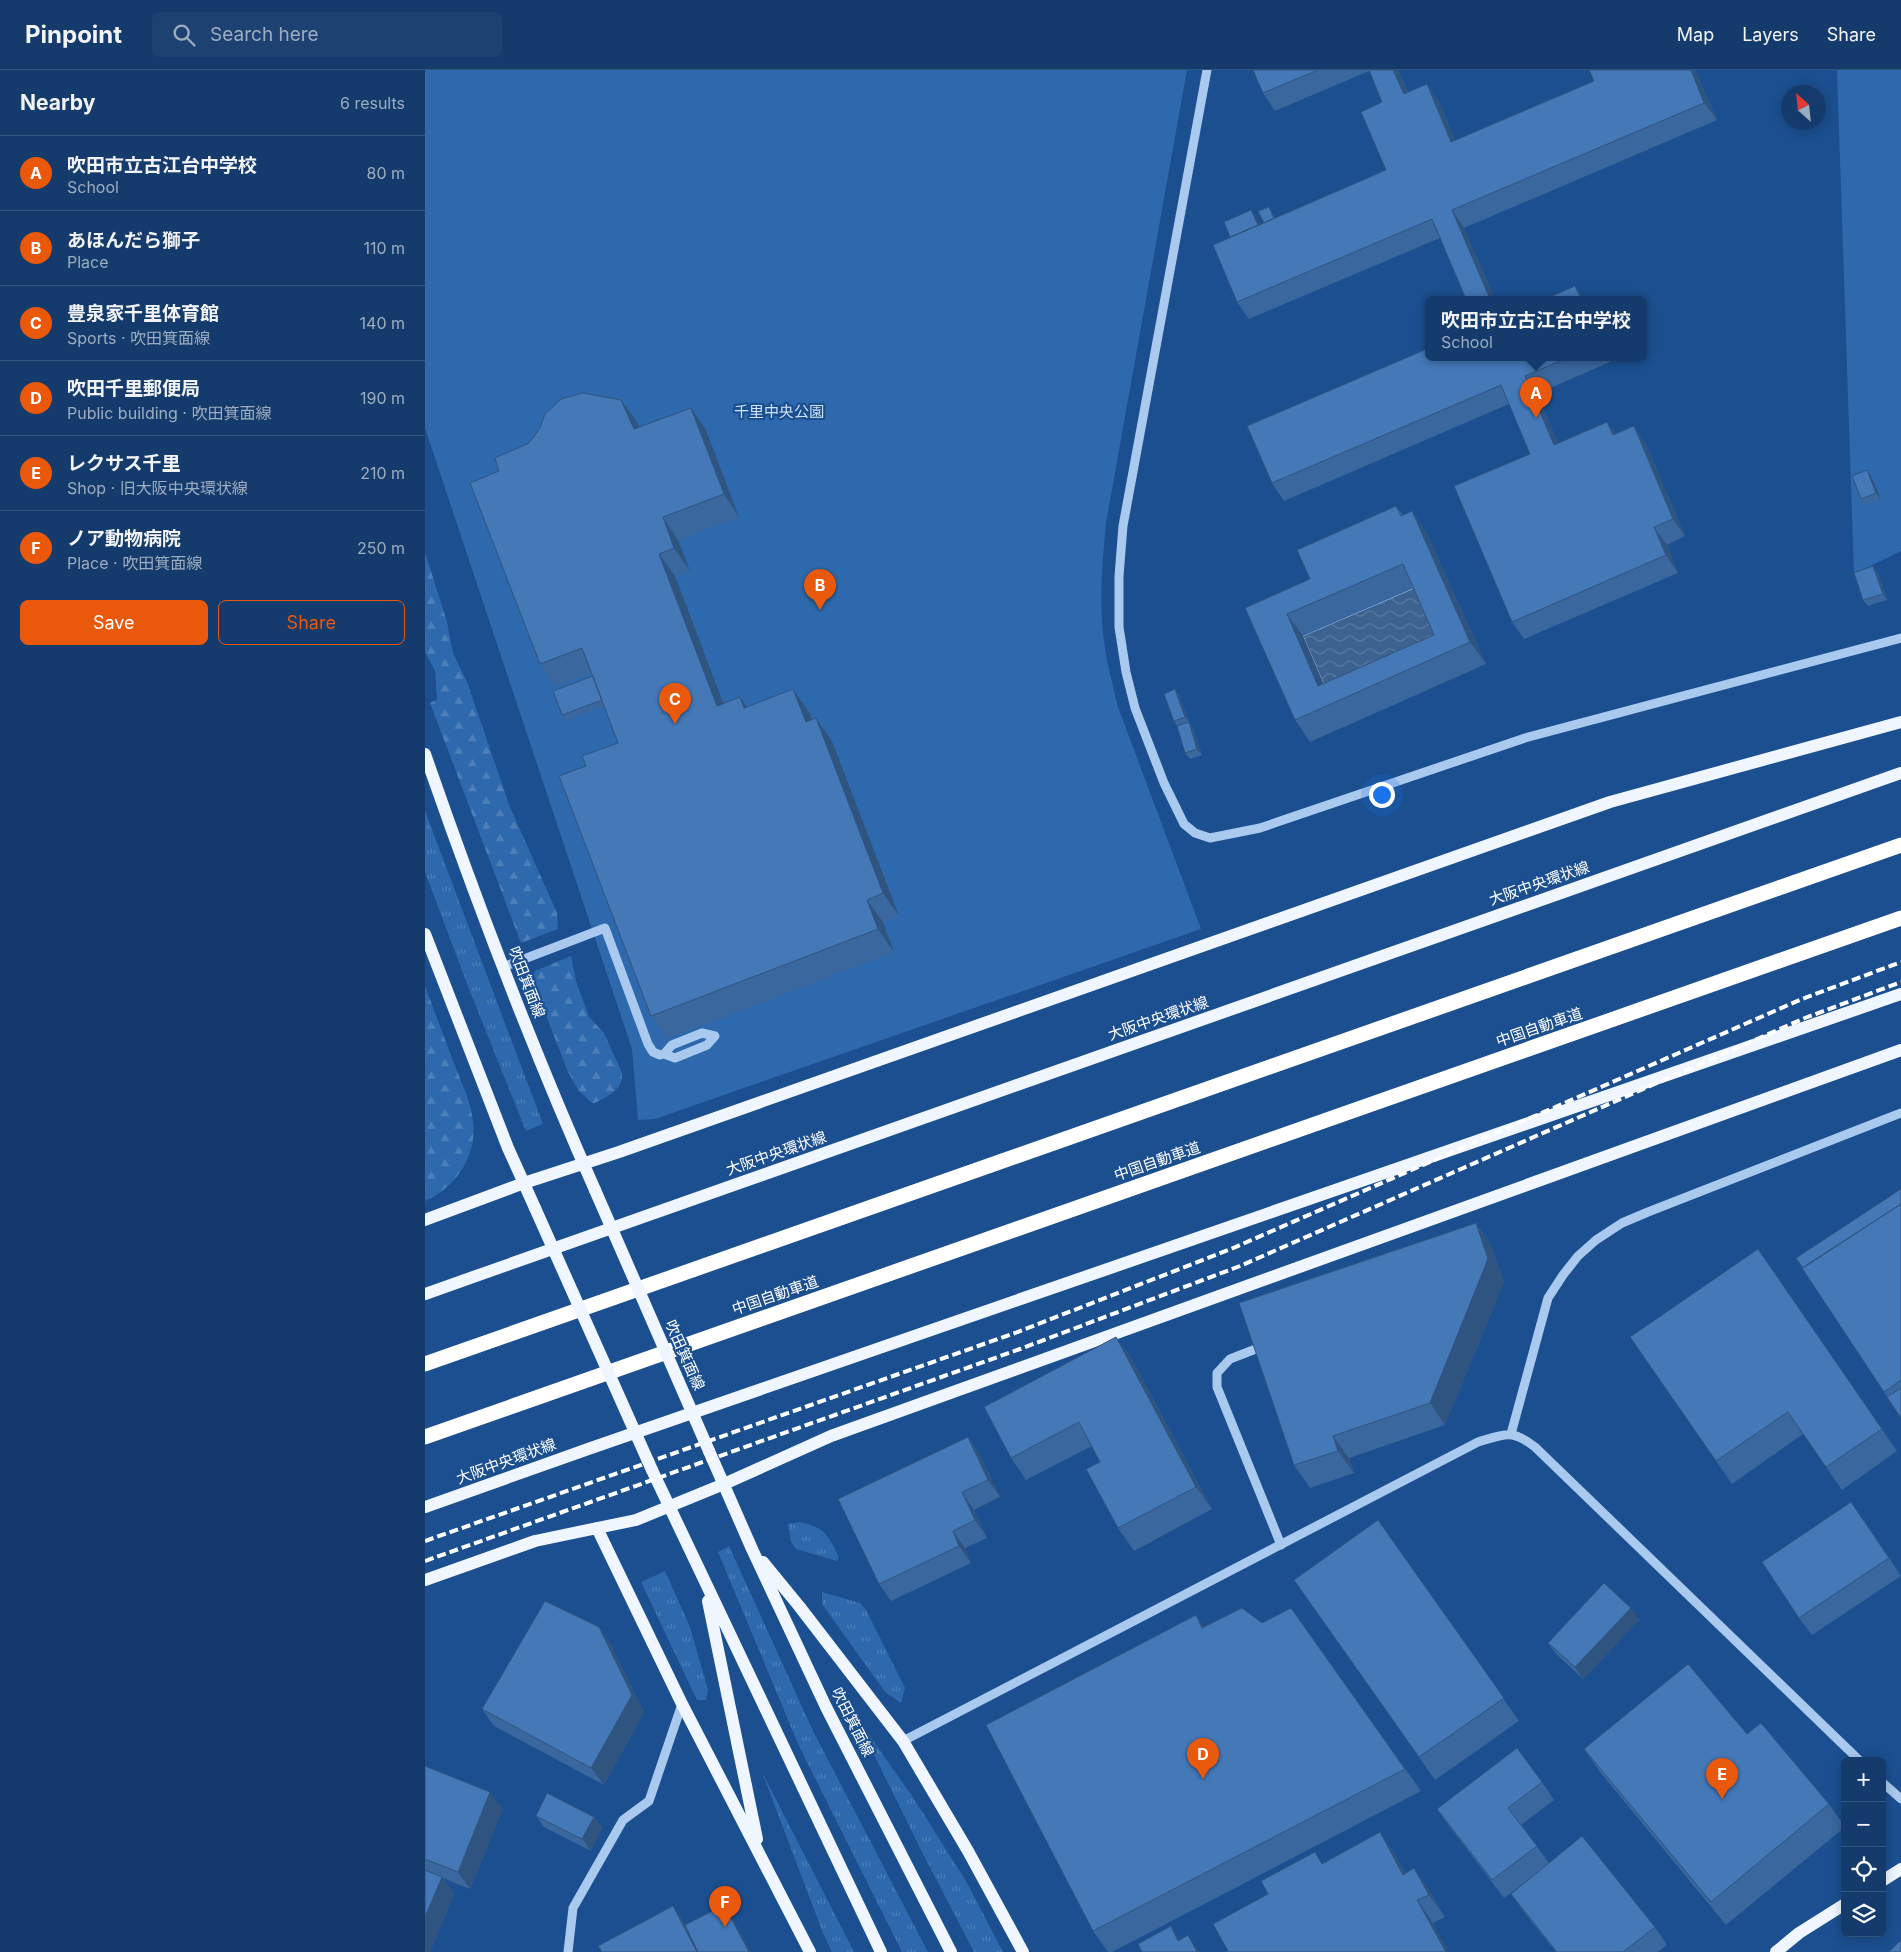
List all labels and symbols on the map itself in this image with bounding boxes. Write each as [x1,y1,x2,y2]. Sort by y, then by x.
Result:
north arrow [1781,85,1826,130]
pin: A [1520,377,1552,418]
park label: 千里中央公園 [734,402,824,421]
pin: B [804,569,836,610]
pin: C [659,683,691,724]
your location [1369,782,1395,808]
street label: 大阪中央環状線 [1486,857,1592,909]
street label: 吹田箕面線 [505,944,549,1020]
street label: 大阪中央環状線 [1105,992,1211,1044]
street label: 中国自動車道 [1493,1003,1585,1051]
street label: 大阪中央環状線 [723,1127,829,1179]
street label: 中国自動車道 [1111,1137,1203,1185]
street label: 中国自動車道 [729,1271,821,1319]
street label: 吹田箕面線 [661,1317,709,1393]
street label: 大阪中央環状線 [453,1434,559,1488]
street label: 吹田箕面線 [828,1684,878,1760]
pin: D [1187,1738,1219,1779]
pin: E [1706,1758,1738,1799]
pin: F [709,1886,741,1927]

